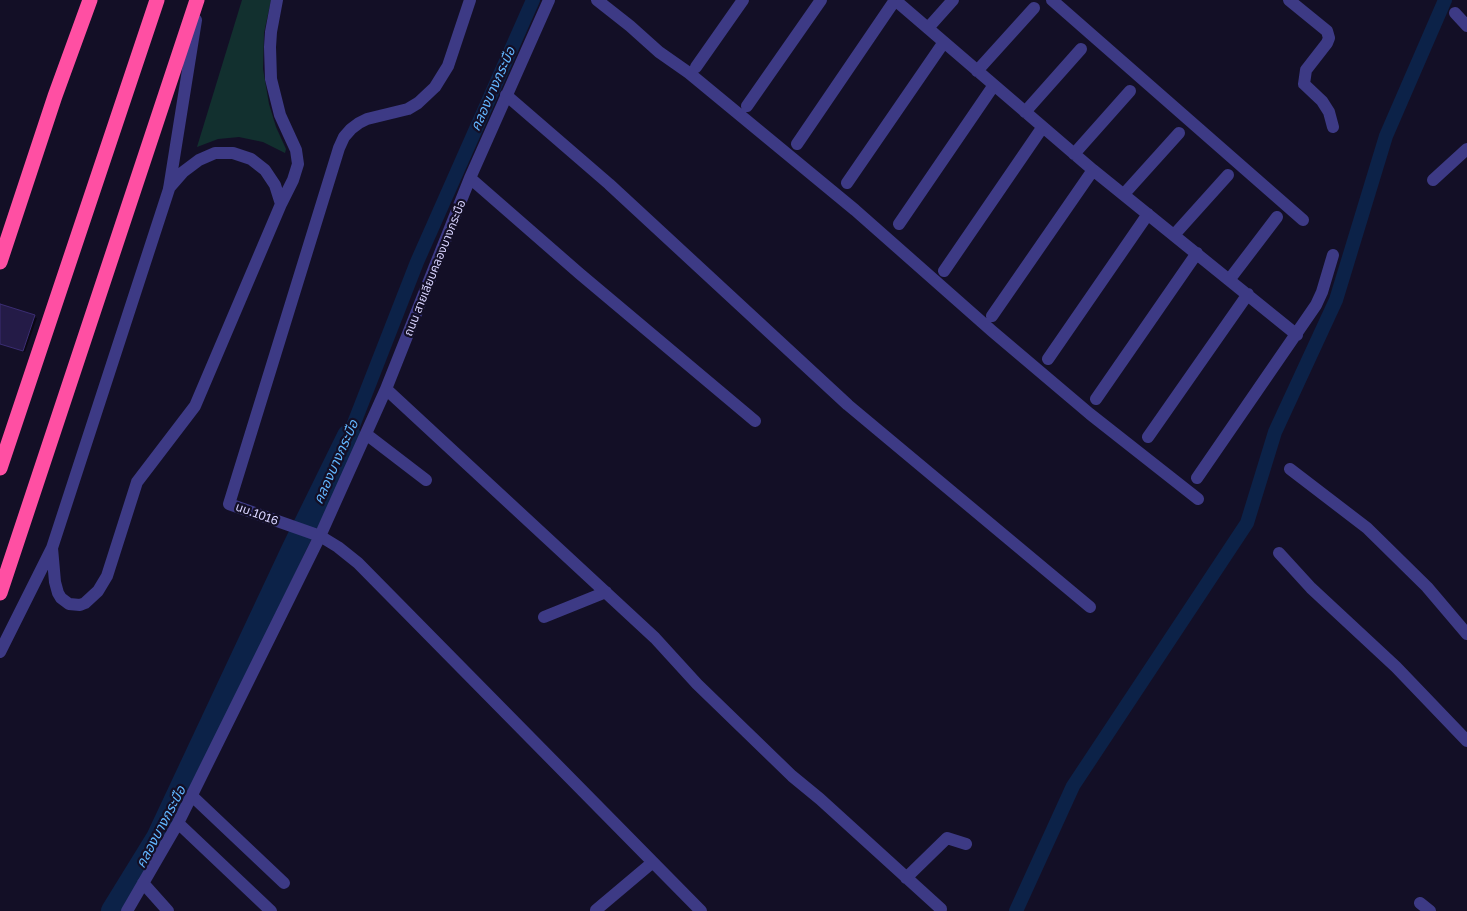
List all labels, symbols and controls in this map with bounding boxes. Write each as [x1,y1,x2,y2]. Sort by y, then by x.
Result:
water label: คลองบางกระบือ [467,44,519,134]
street label: ถนน สายเลียบคลองบางกระบือ [401,198,469,338]
water label: คลองบางกระบือ [310,417,362,507]
street label: นบ.1016 [234,500,280,528]
water label: คลองบางกระบือ [132,783,190,871]

